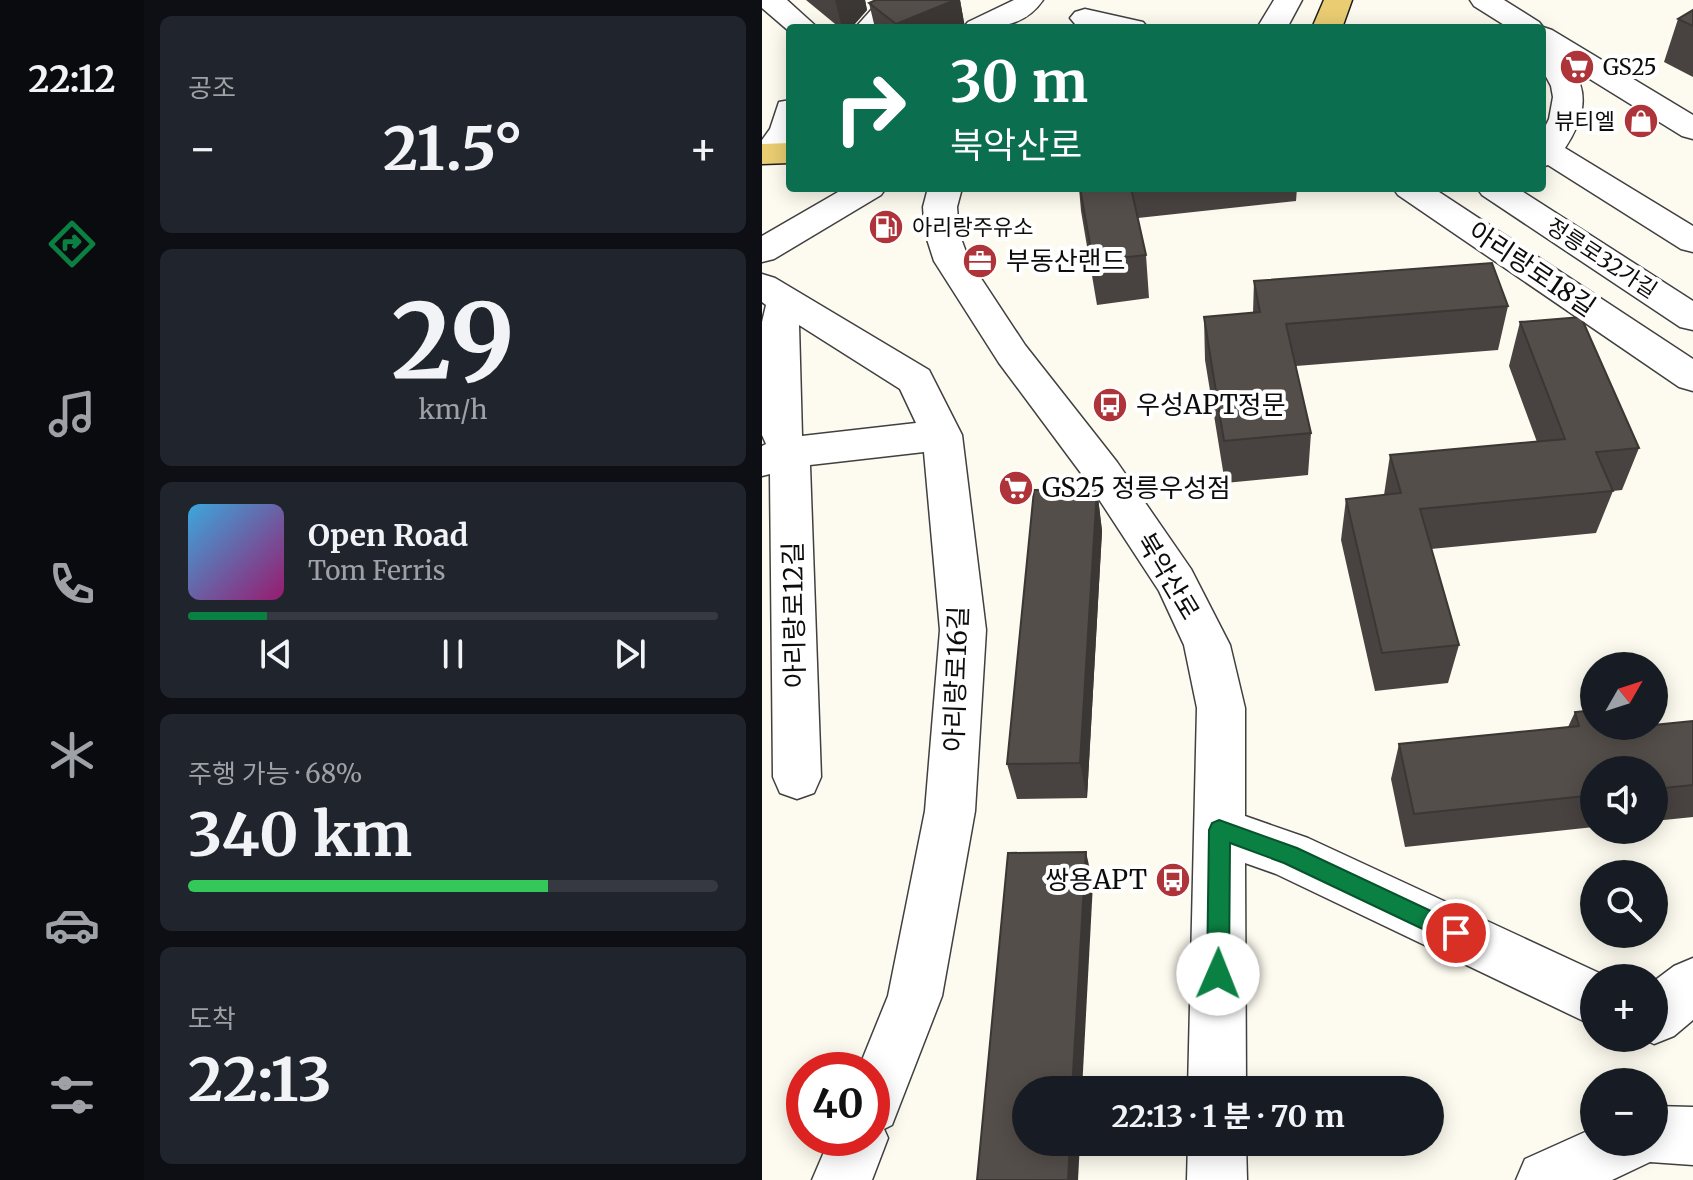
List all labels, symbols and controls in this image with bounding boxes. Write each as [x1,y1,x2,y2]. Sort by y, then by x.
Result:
text: 30 m [950,47,1088,117]
supermarket icon: GS25 [1558,48,1596,86]
place label: GS25 [1603,53,1657,81]
icon: right [818,56,922,160]
text: 22:12 [28,57,116,102]
text: 공조 [188,71,236,104]
shop icon: 뷰티엘 [1622,102,1660,140]
place label: 뷰티엘 [1554,107,1615,135]
text: 21.5° [383,111,523,186]
text: − [188,121,217,176]
text: + [689,121,718,176]
text: 북악산로 [950,123,1082,168]
fuel station icon: 아리랑주유소 [867,208,905,246]
street label: 정릉로32가길 [1541,212,1663,304]
place label: 아리랑주유소 [912,213,1033,241]
street label: 아리랑로18길 [1463,214,1602,323]
icon: directions [44,216,100,272]
office icon: 부동산랜드 [961,242,999,280]
place label: 부동산랜드 [1006,244,1126,277]
text: 29 [391,276,515,406]
icon: music [44,386,100,442]
bus stop icon: 우성APT정문 [1091,386,1129,424]
place label: 우성APT정문 [1136,388,1286,421]
text: km/h [419,393,487,426]
supermarket icon: GS25 정릉우성점 [997,469,1035,507]
place label: GS25 정릉우성점 [1042,471,1231,504]
text: Open Road [308,516,468,554]
street label: 북악산로 [1130,526,1207,625]
street label: 아리랑로12길 [776,541,811,689]
text: Tom Ferris [308,554,446,587]
icon: phone [44,556,100,612]
street label: 아리랑로16길 [936,605,975,753]
icon: previous [254,632,298,676]
icon: pause [431,632,475,676]
icon: next [608,632,652,676]
north arrow [1580,652,1668,740]
map controls [1580,652,1668,1156]
icon: climate [44,727,100,783]
button: sound [1580,756,1668,844]
text: 주행 가능 · 68% [188,757,363,790]
text: 340 km [188,797,412,872]
button: search [1580,860,1668,948]
bus stop icon: 쌍용APT [1154,861,1192,899]
place label: 쌍용APT [1045,863,1147,896]
icon: car [44,897,100,953]
pin [1422,899,1490,967]
icon: arrive [1434,911,1478,955]
position arrow [1176,932,1260,1016]
button: + [1580,964,1668,1052]
text: 도착 [188,1002,236,1035]
text: 22:13 [188,1042,332,1117]
speed limit sign: 40 [786,1052,890,1156]
icon: filters [44,1067,100,1123]
button: − [1580,1068,1668,1156]
text: 22:13 · 1 분 · 70 m [1111,1097,1345,1135]

